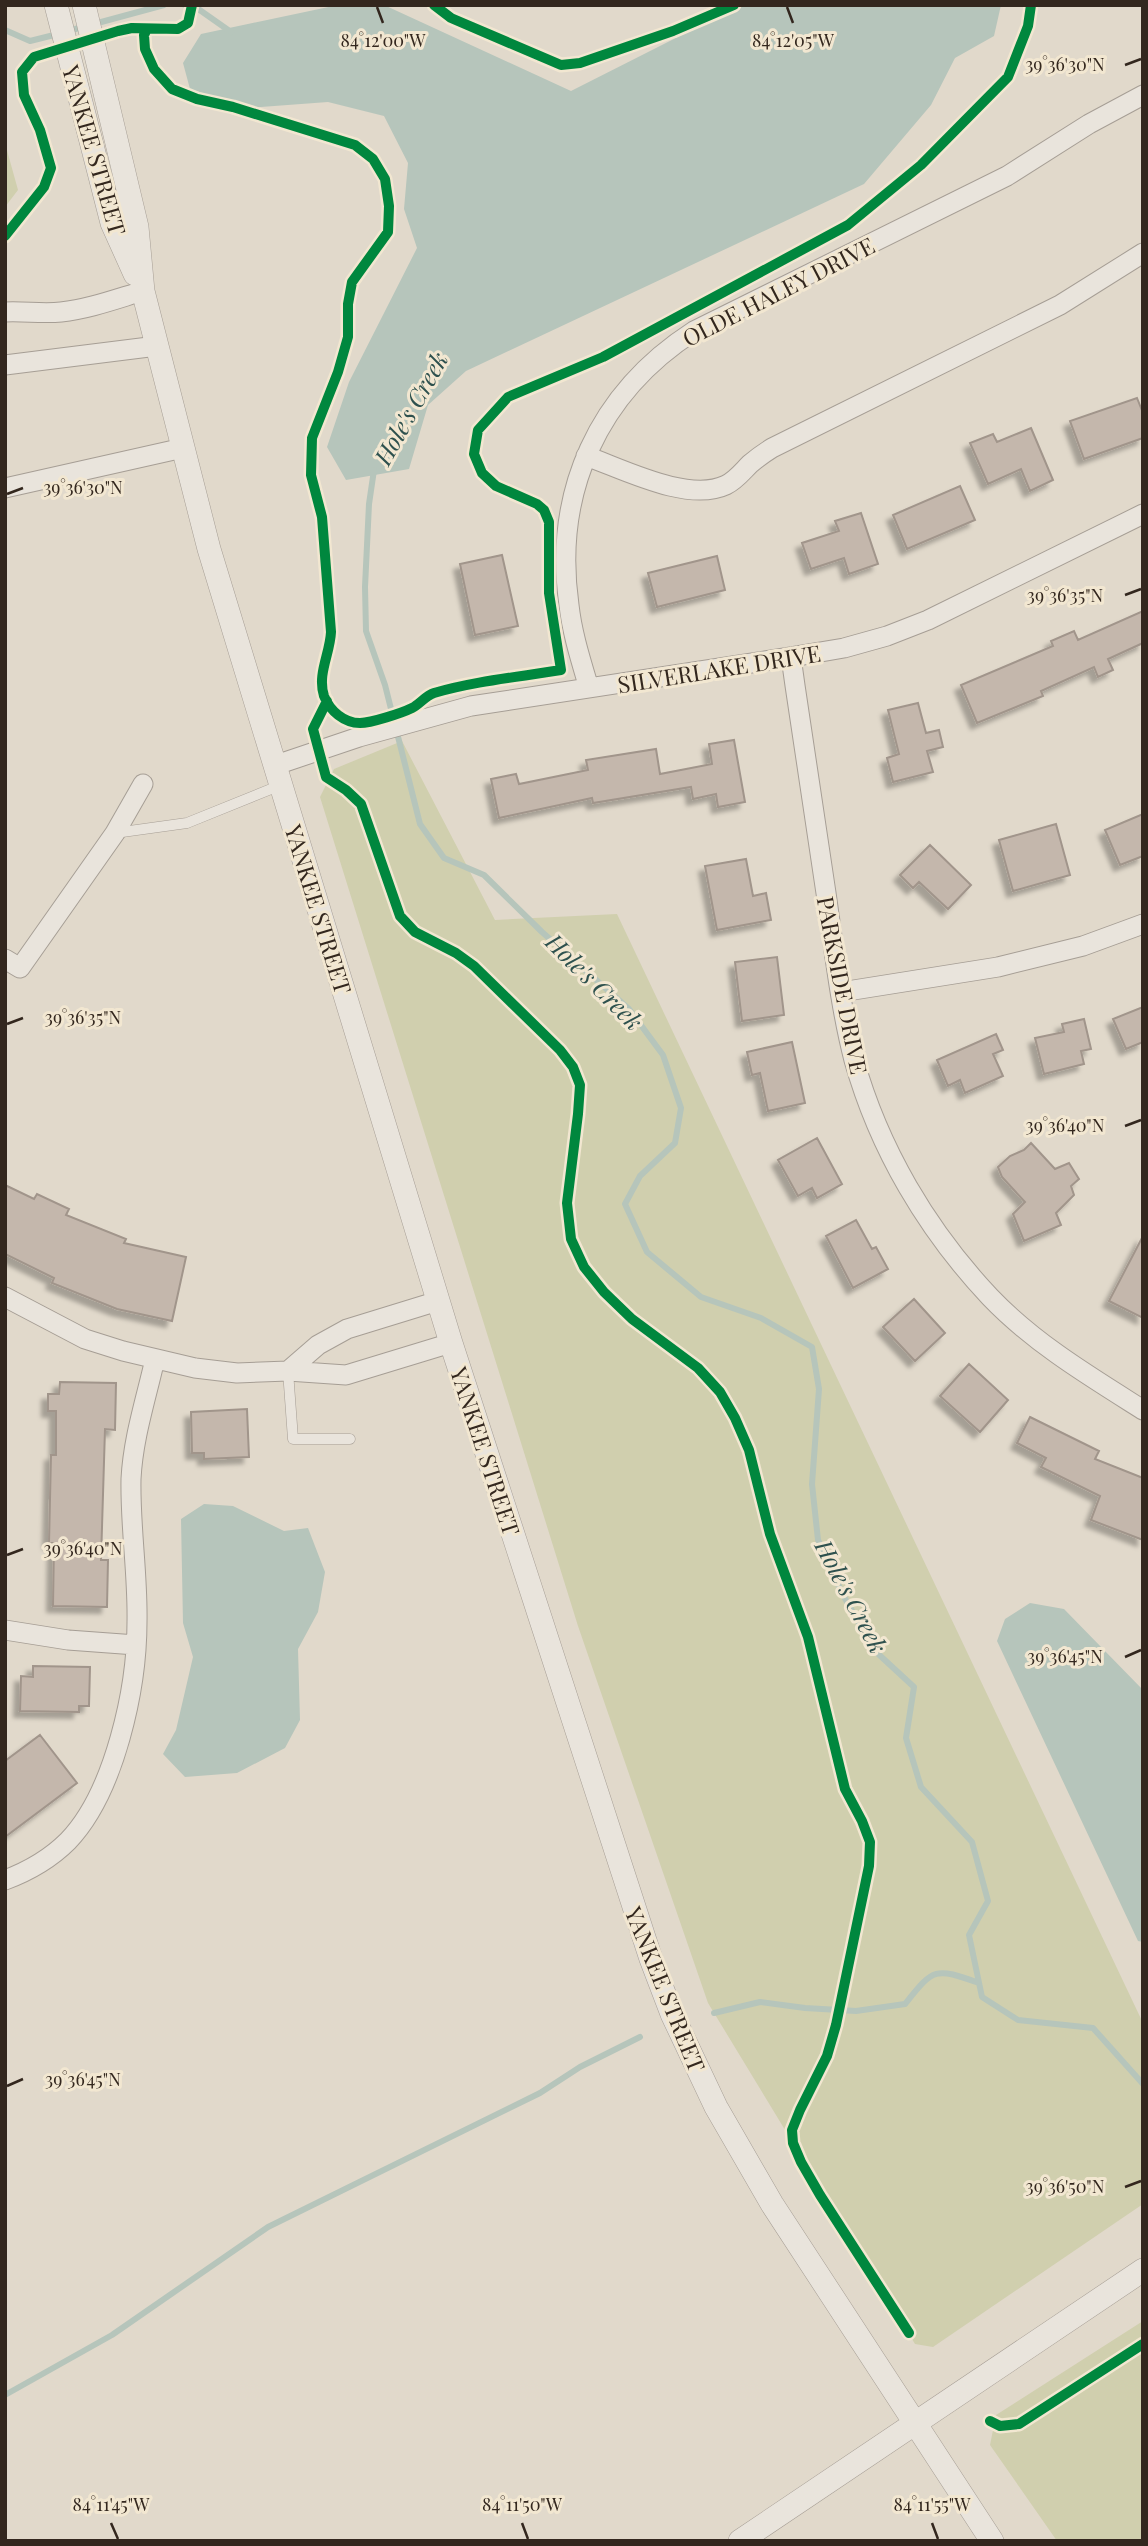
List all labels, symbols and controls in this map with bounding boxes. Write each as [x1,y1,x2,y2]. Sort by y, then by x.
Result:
text: 84°12'00"W [341,28,426,52]
text: 84°12'05"W [752,28,835,52]
text: 39°36'30"N [1025,52,1105,76]
street label: YANKEE STREET [56,60,134,239]
street label: OLDE HALEY DRIVE [677,229,879,353]
water label: Hole's Creek [365,346,454,471]
text: 39°36'30"N [43,475,123,499]
text: 39°36'35"N [1027,583,1104,607]
street label: SILVERLAKE DRIVE [615,637,823,699]
street label: YANKEE STREET [278,820,359,997]
street label: PARKSIDE DRIVE [811,893,875,1077]
water label: Hole's Creek [539,925,650,1036]
text: 39°36'35"N [45,1005,122,1029]
text: 39°36'40"N [1026,1113,1105,1137]
street label: YANKEE STREET [444,1362,528,1539]
water label: Hole's Creek [808,1533,895,1659]
text: 39°36'40"N [44,1536,123,1560]
text: 39°36'45"N [1027,1644,1103,1668]
street label: YANKEE STREET [618,1901,713,2076]
text: 39°36'45"N [45,2067,121,2091]
text: 39°36'50"N [1026,2174,1105,2198]
text: 84°11'45"W [73,2492,150,2516]
text: 84°11'50"W [482,2492,563,2516]
text: 84°11'55"W [894,2492,971,2516]

